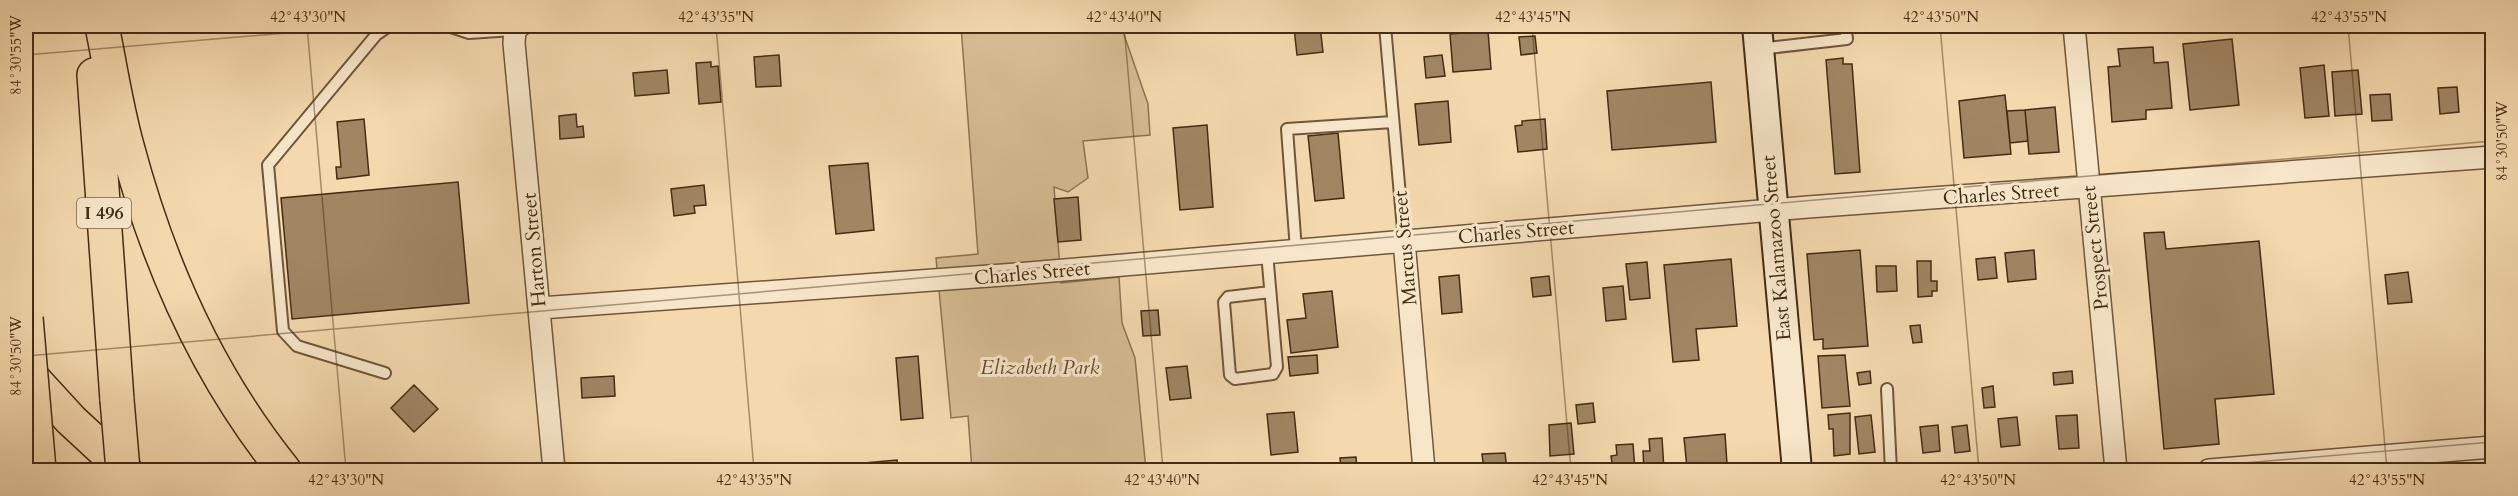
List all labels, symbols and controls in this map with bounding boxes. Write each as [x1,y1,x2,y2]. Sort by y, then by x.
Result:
text: 42°43'30"N [270,7,346,27]
text: 42°43'35"N [678,7,754,27]
text: 42°43'40"N [1086,7,1162,27]
text: 42°43'45"N [1495,7,1571,27]
text: 42°43'50"N [1903,7,1979,27]
text: 42°43'55"N [2311,7,2387,27]
text: 84°30'55"W [6,15,26,95]
text: 84°30'50"W [2492,101,2512,181]
street label: East Kalamazoo Street [1754,153,1798,342]
street label: Charles Street [1942,176,2061,212]
street label: Prospect Street [2075,184,2115,312]
street label: Marcus Street [1386,189,1423,306]
street label: Harton Street [515,191,552,308]
road number: I 496 [77,198,131,228]
street label: Charles Street [1457,213,1576,251]
street label: Charles Street [973,254,1092,292]
text: 84°30'50"W [6,316,26,396]
park label: Elizabeth Park [981,354,1100,381]
text: 42°43'30"N [308,470,384,490]
text: 42°43'35"N [716,470,792,490]
text: 42°43'40"N [1124,470,1200,490]
text: 42°43'45"N [1532,470,1608,490]
text: 42°43'50"N [1940,470,2016,490]
text: 42°43'55"N [2349,470,2425,490]

